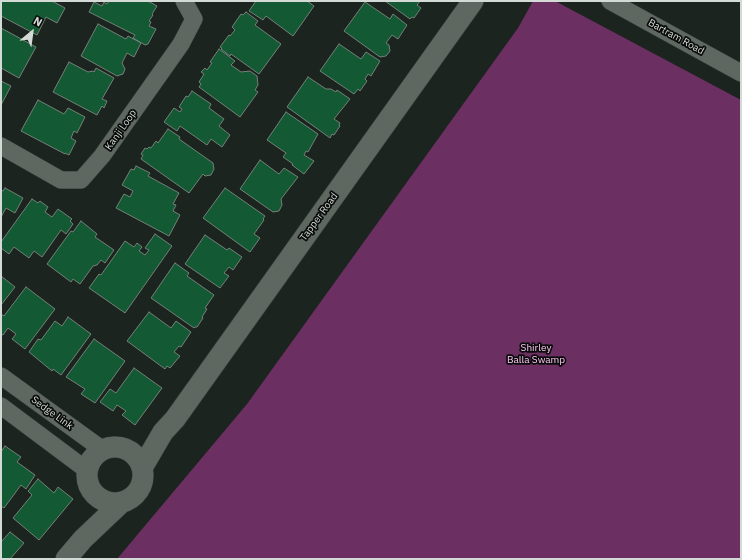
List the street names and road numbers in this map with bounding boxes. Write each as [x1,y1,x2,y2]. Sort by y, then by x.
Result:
street label: Bartram Road [646,17,706,57]
street label: Kanji Loop [103,108,139,152]
street label: Tapper Road [298,191,340,243]
street label: Sedge Link [29,394,75,432]

